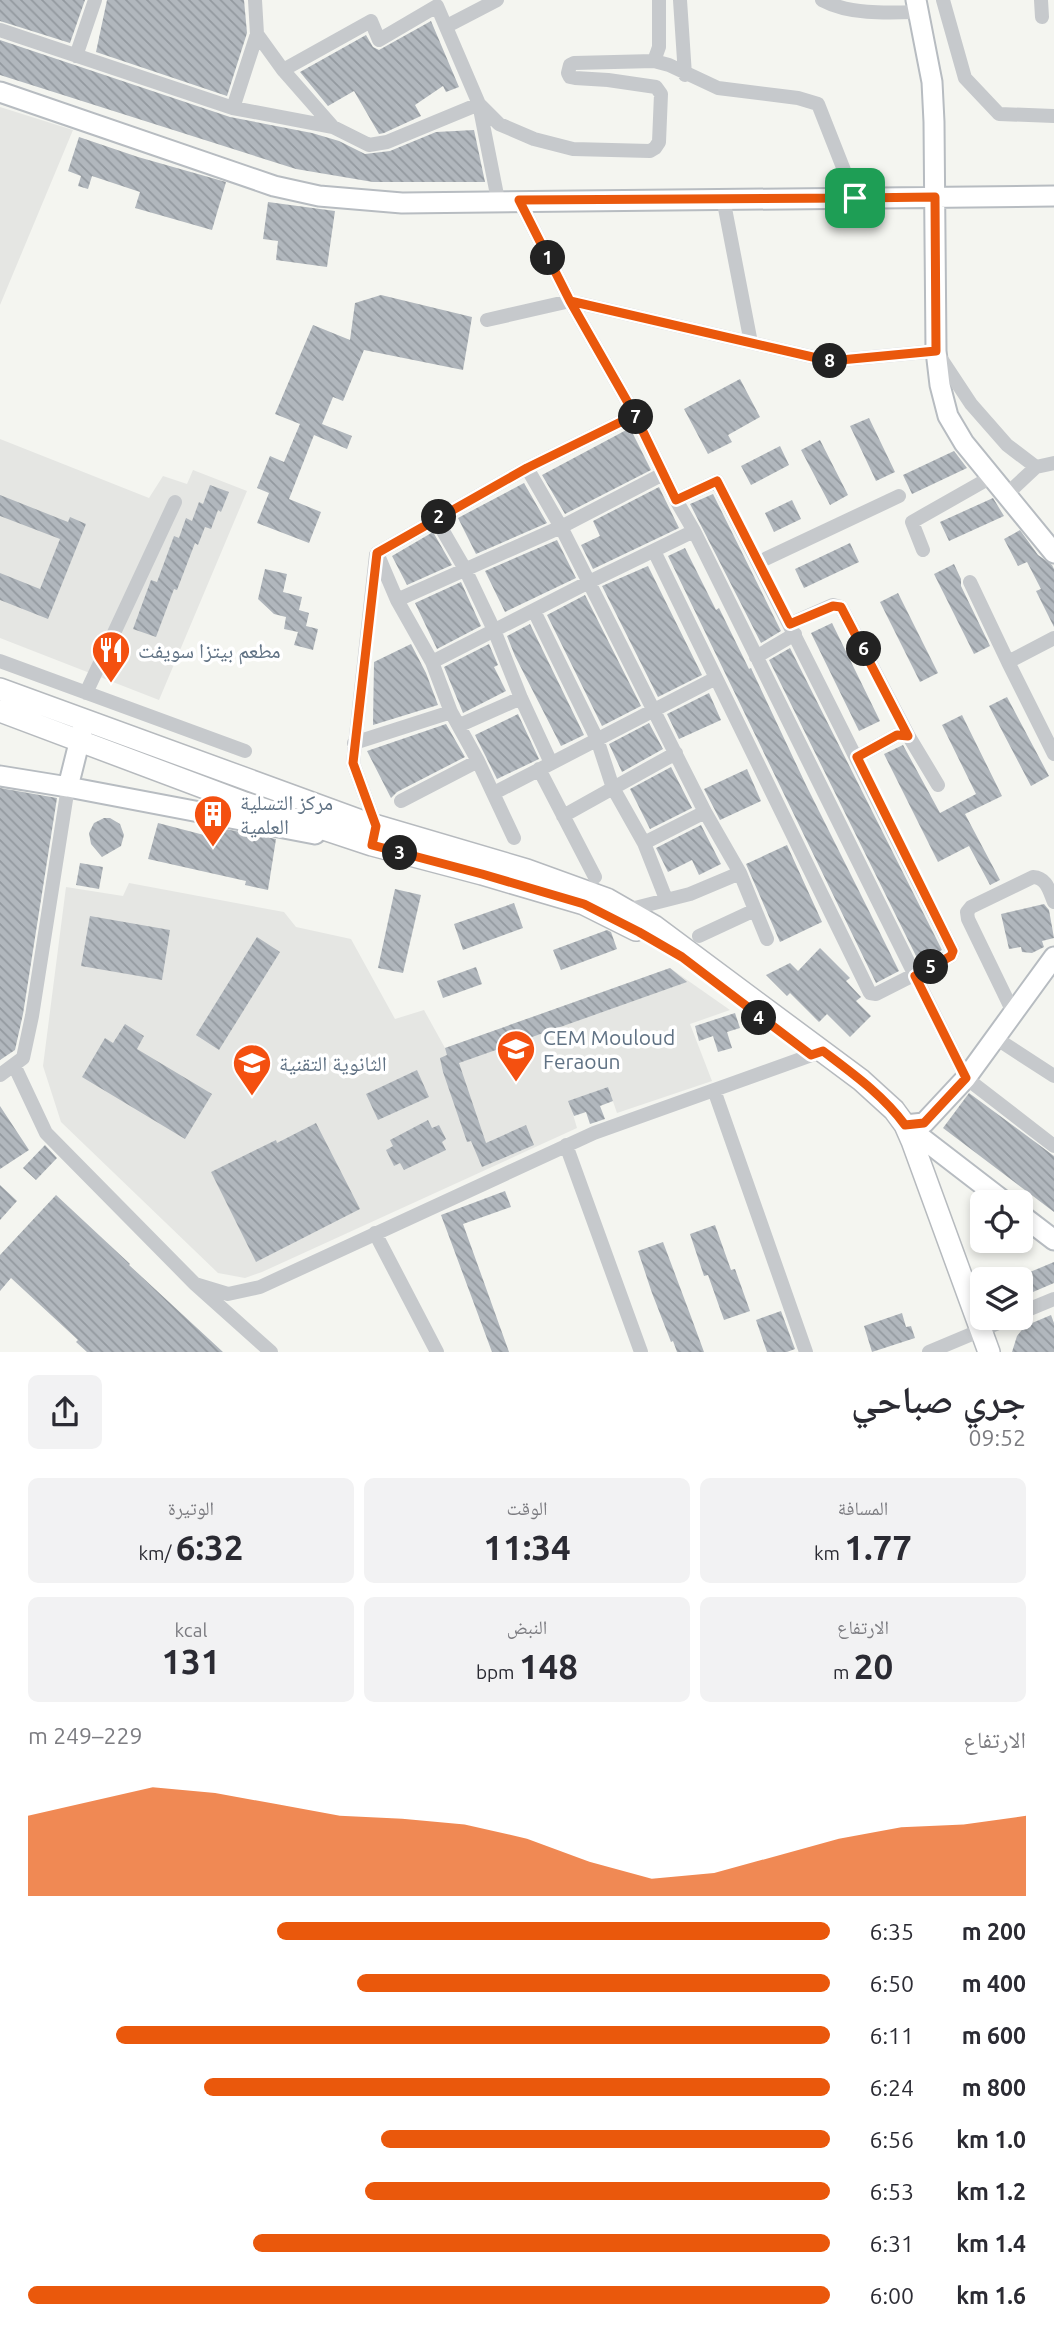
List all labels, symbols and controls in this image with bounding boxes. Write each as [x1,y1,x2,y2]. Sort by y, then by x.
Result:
pin [825,168,885,228]
icon: arrive [836,179,874,217]
pin: 1 [530,240,566,276]
text: 1 [542,246,553,268]
pin: 8 [812,344,848,378]
text: 8 [824,349,835,371]
pin: 7 [618,400,654,434]
text: 7 [630,405,641,427]
pin: 2 [422,500,457,534]
text: 2 [433,505,444,527]
restaurant icon: مطعم بيتزا سويفت [90,629,132,684]
pin: 6 [846,632,882,666]
text: 6 [858,637,869,659]
place label: مطعم بيتزا سويفت [138,638,281,665]
place label: مركز التسلية العلمية [240,790,333,838]
building icon: مركز التسلية العلمية [192,793,234,848]
pin: 3 [382,836,418,870]
text: 3 [394,841,405,863]
pin: 5 [914,950,948,984]
text: 5 [925,955,936,977]
pin: 4 [742,1000,776,1036]
text: 4 [753,1006,764,1028]
place label: CEM Mouloud Feraoun [543,1025,675,1073]
school or university icon: CEM Mouloud Feraoun [495,1028,537,1083]
school or university icon: الثانوية التقنية [231,1042,273,1097]
place label: الثانوية التقنية [279,1051,387,1075]
map controls [970,1190,1033,1330]
button: locate [970,1190,1033,1253]
button: layers [970,1267,1033,1330]
button: share [28,1375,102,1449]
text: جري صباحي [851,1378,1026,1420]
text: 09:52 [968,1425,1026,1450]
text: الوتيرة [168,1497,214,1519]
text: الوقت [507,1497,547,1519]
text: المسافة [838,1497,888,1519]
text: 6:32 [176,1527,244,1567]
text: 11:34 [483,1527,571,1567]
text: 1.77 [844,1527,912,1567]
text: /km [138,1542,176,1564]
text: km [814,1542,844,1564]
text: النبض [507,1616,547,1638]
text: الارتفاع [837,1616,889,1638]
text: kcal [175,1619,207,1641]
text: 131 [161,1641,221,1681]
text: 148 [519,1646,578,1686]
text: 20 [854,1646,893,1686]
text: bpm [476,1661,519,1683]
text: m [833,1661,854,1683]
text: 229–249 m [28,1723,142,1748]
text: الارتفاع [963,1727,1026,1752]
text: 6:35 [869,1919,914,1944]
text: 200 m [962,1919,1026,1944]
text: 6:50 [869,1971,914,1996]
text: 400 m [962,1971,1026,1996]
text: 6:11 [869,2023,914,2048]
text: 600 m [962,2023,1026,2048]
text: 6:24 [869,2075,914,2100]
text: 800 m [962,2075,1026,2100]
text: 6:56 [869,2127,914,2152]
text: 1.0 km [956,2127,1026,2152]
text: 6:53 [869,2179,914,2204]
text: 1.2 km [956,2179,1026,2204]
text: 6:31 [869,2231,914,2256]
text: 1.4 km [956,2231,1026,2256]
text: 6:00 [869,2283,914,2308]
text: 1.6 km [956,2283,1026,2308]

